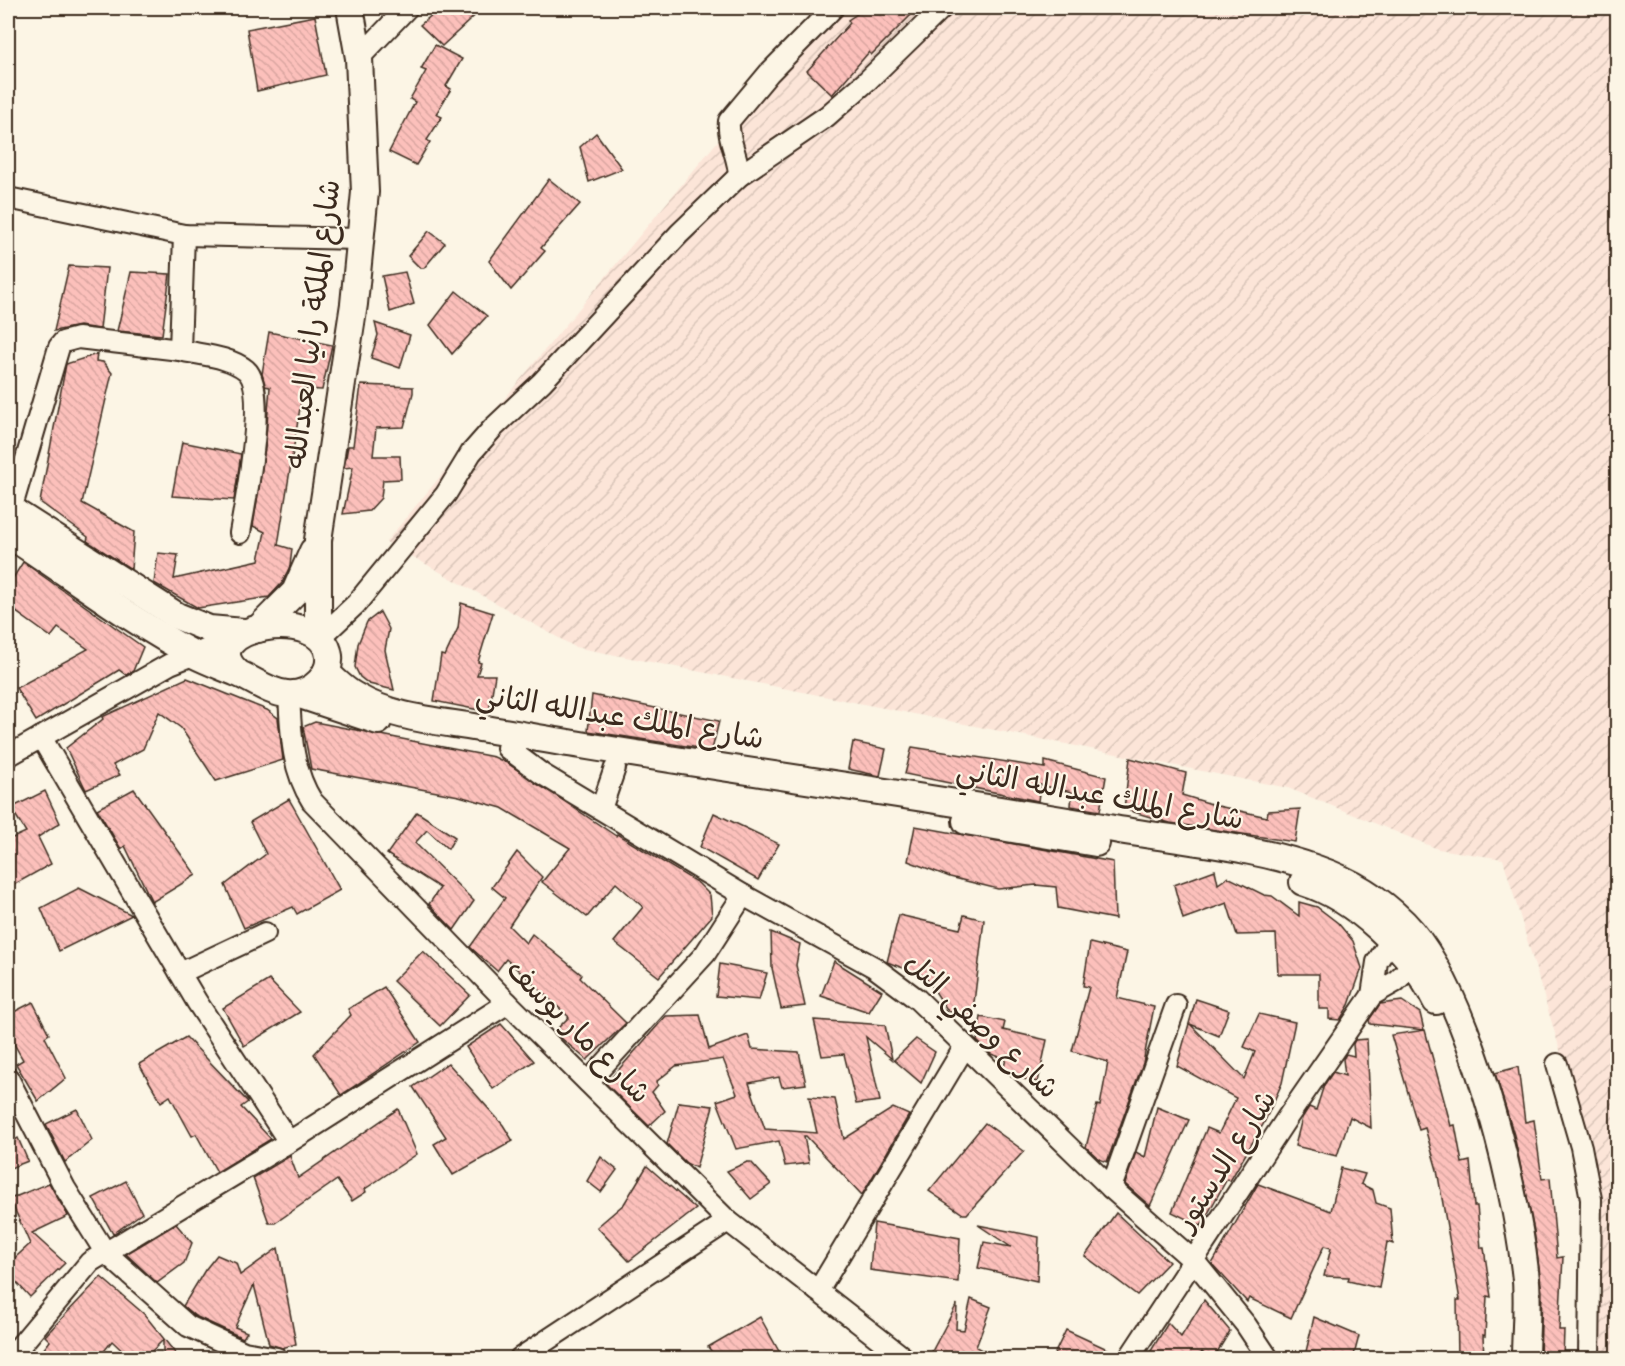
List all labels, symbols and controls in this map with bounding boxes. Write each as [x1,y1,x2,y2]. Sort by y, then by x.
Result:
street label: شارع الملكة رانيا العبدالله [275,177,351,471]
street label: شارع الملك عبدالله الثاني [472,674,767,764]
street label: شارع الملك عبدالله الثاني [952,750,1247,845]
street label: شارع وصفي التل [892,943,1068,1112]
street label: شارع مار يوسف [497,950,660,1113]
street label: شارع الدستور [1164,1082,1286,1241]

